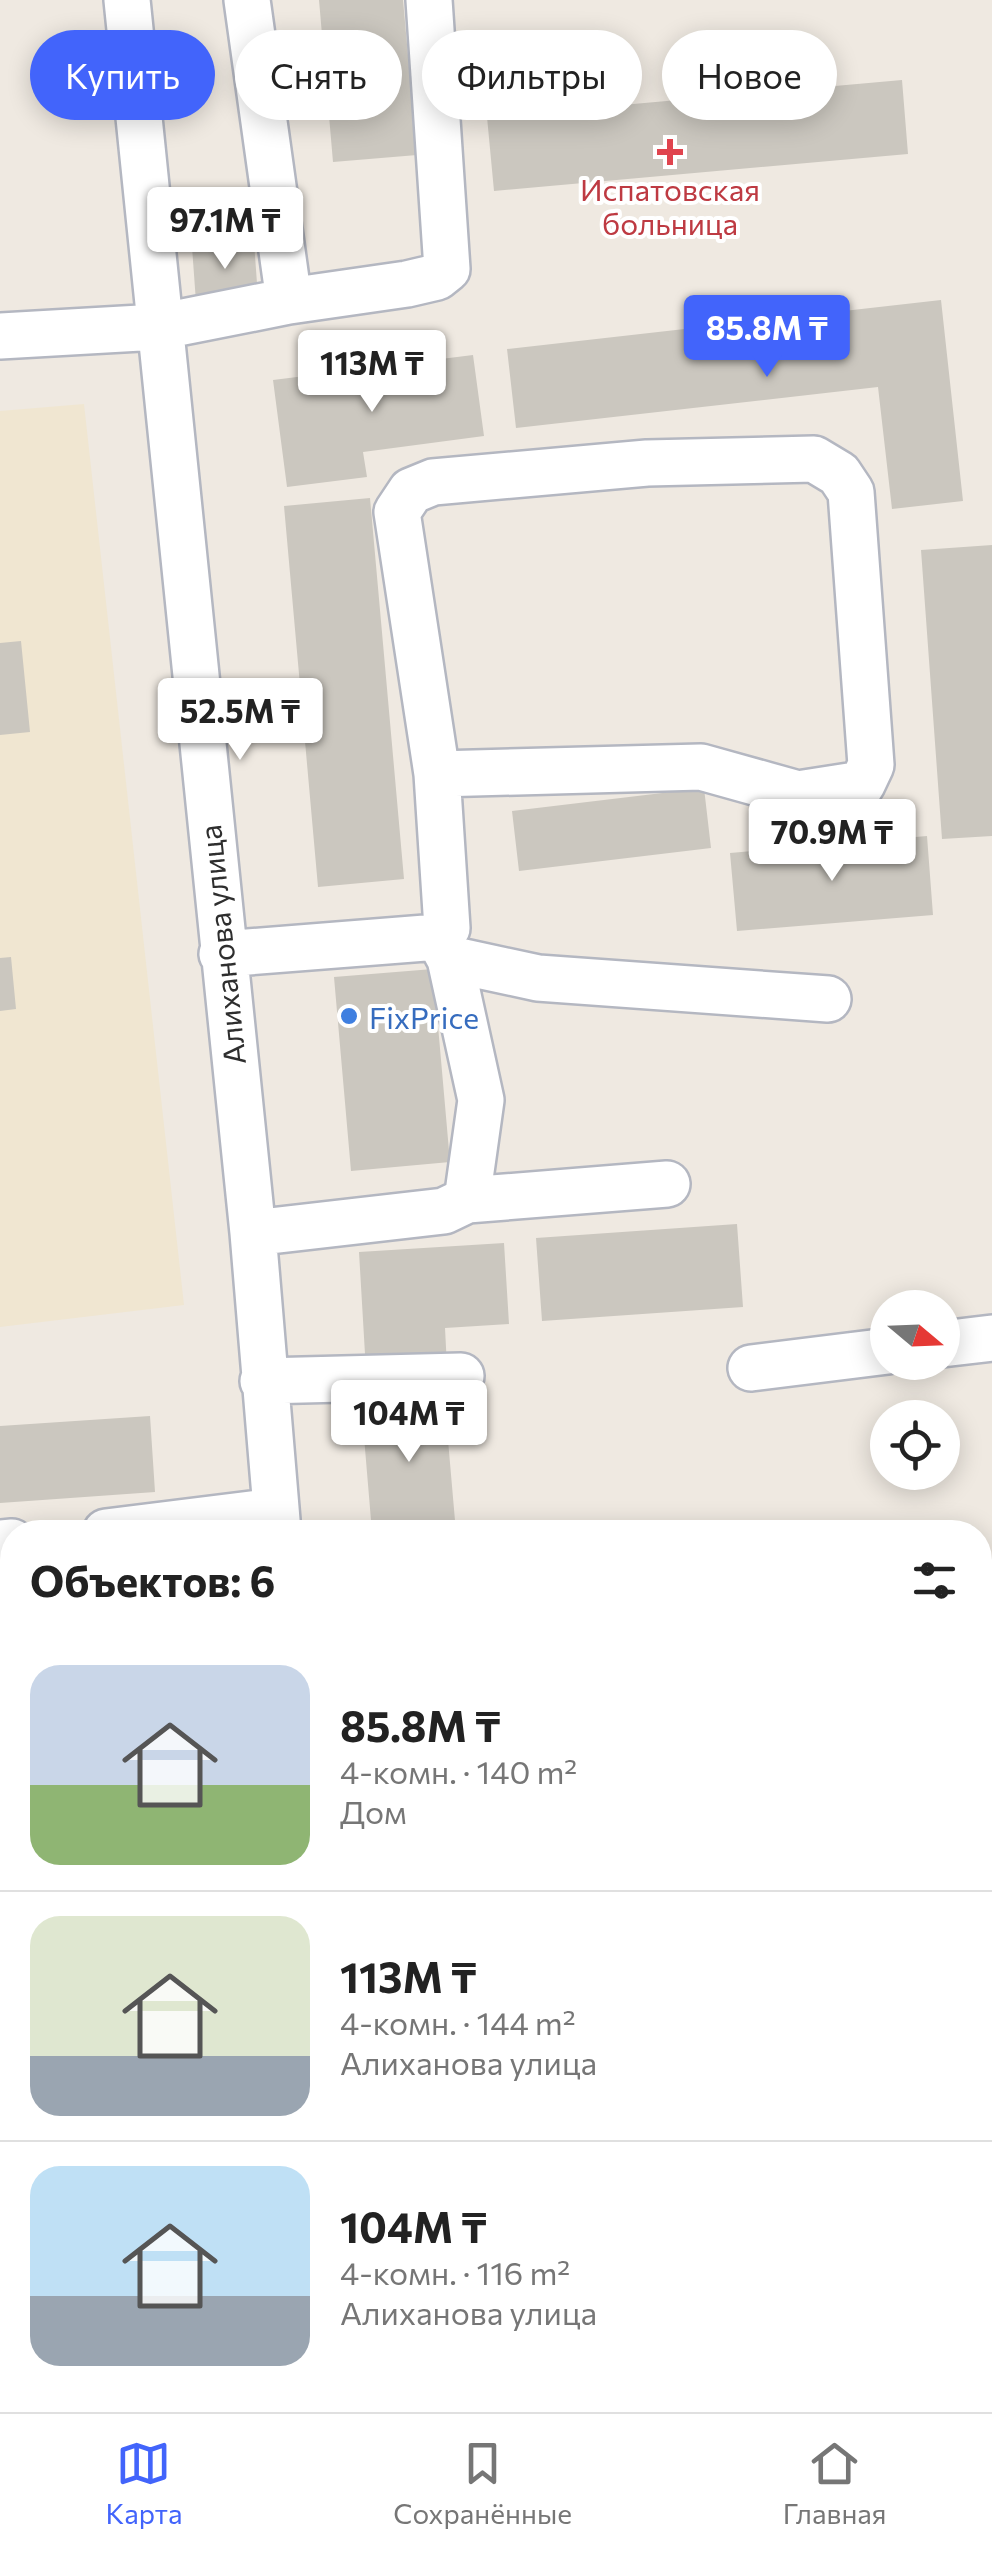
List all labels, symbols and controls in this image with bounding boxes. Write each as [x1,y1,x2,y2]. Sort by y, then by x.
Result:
chip: Купить [30,30,215,120]
chip: Снять [235,30,402,120]
chip: Фильтры [422,30,642,120]
chip: Новое [662,30,837,120]
marker: Испатовская больница [657,139,683,165]
place label: Испатовская больница [580,170,760,241]
pin: 97.1M ₸ [133,187,317,272]
text: 97.1M ₸ [169,199,281,239]
pin: 85.8M ₸ [675,295,859,380]
text: 85.8M ₸ [706,307,828,347]
pin: 113M ₸ [291,330,453,415]
text: 113M ₸ [320,342,424,382]
pin: 52.5M ₸ [148,678,332,763]
text: 52.5M ₸ [180,690,300,730]
pin: 70.9M ₸ [740,799,924,884]
text: 70.9M ₸ [771,811,893,851]
street label: Алиханова улица [190,823,252,1067]
place label: FixPrice [369,998,479,1035]
marker: FixPrice [338,1005,360,1027]
north arrow [870,1290,960,1380]
map controls [870,1290,960,1490]
pin: 104M ₸ [328,1380,490,1465]
text: 104M ₸ [353,1392,465,1432]
button: locate [870,1400,960,1490]
icon: filters [907,1553,962,1608]
text: Объектов: 6 [30,1554,275,1606]
text: 85.8M ₸ [340,1699,501,1751]
icon: home [110,1705,230,1825]
text: 4-комн. · 140 m² [340,1751,577,1791]
text: Дом [340,1791,407,1831]
text: 113M ₸ [340,1950,477,2002]
icon: home [110,1956,230,2076]
text: 4-комн. · 144 m² [340,2002,576,2042]
text: Алиханова улица [340,2042,597,2082]
text: 104M ₸ [340,2200,487,2252]
icon: home [110,2206,230,2326]
text: 4-комн. · 116 m² [340,2252,570,2292]
text: Алиханова улица [340,2292,597,2332]
tab: Карта [105,2436,183,2530]
tab: Сохранённые [393,2436,572,2530]
tab: Главная [783,2436,887,2530]

